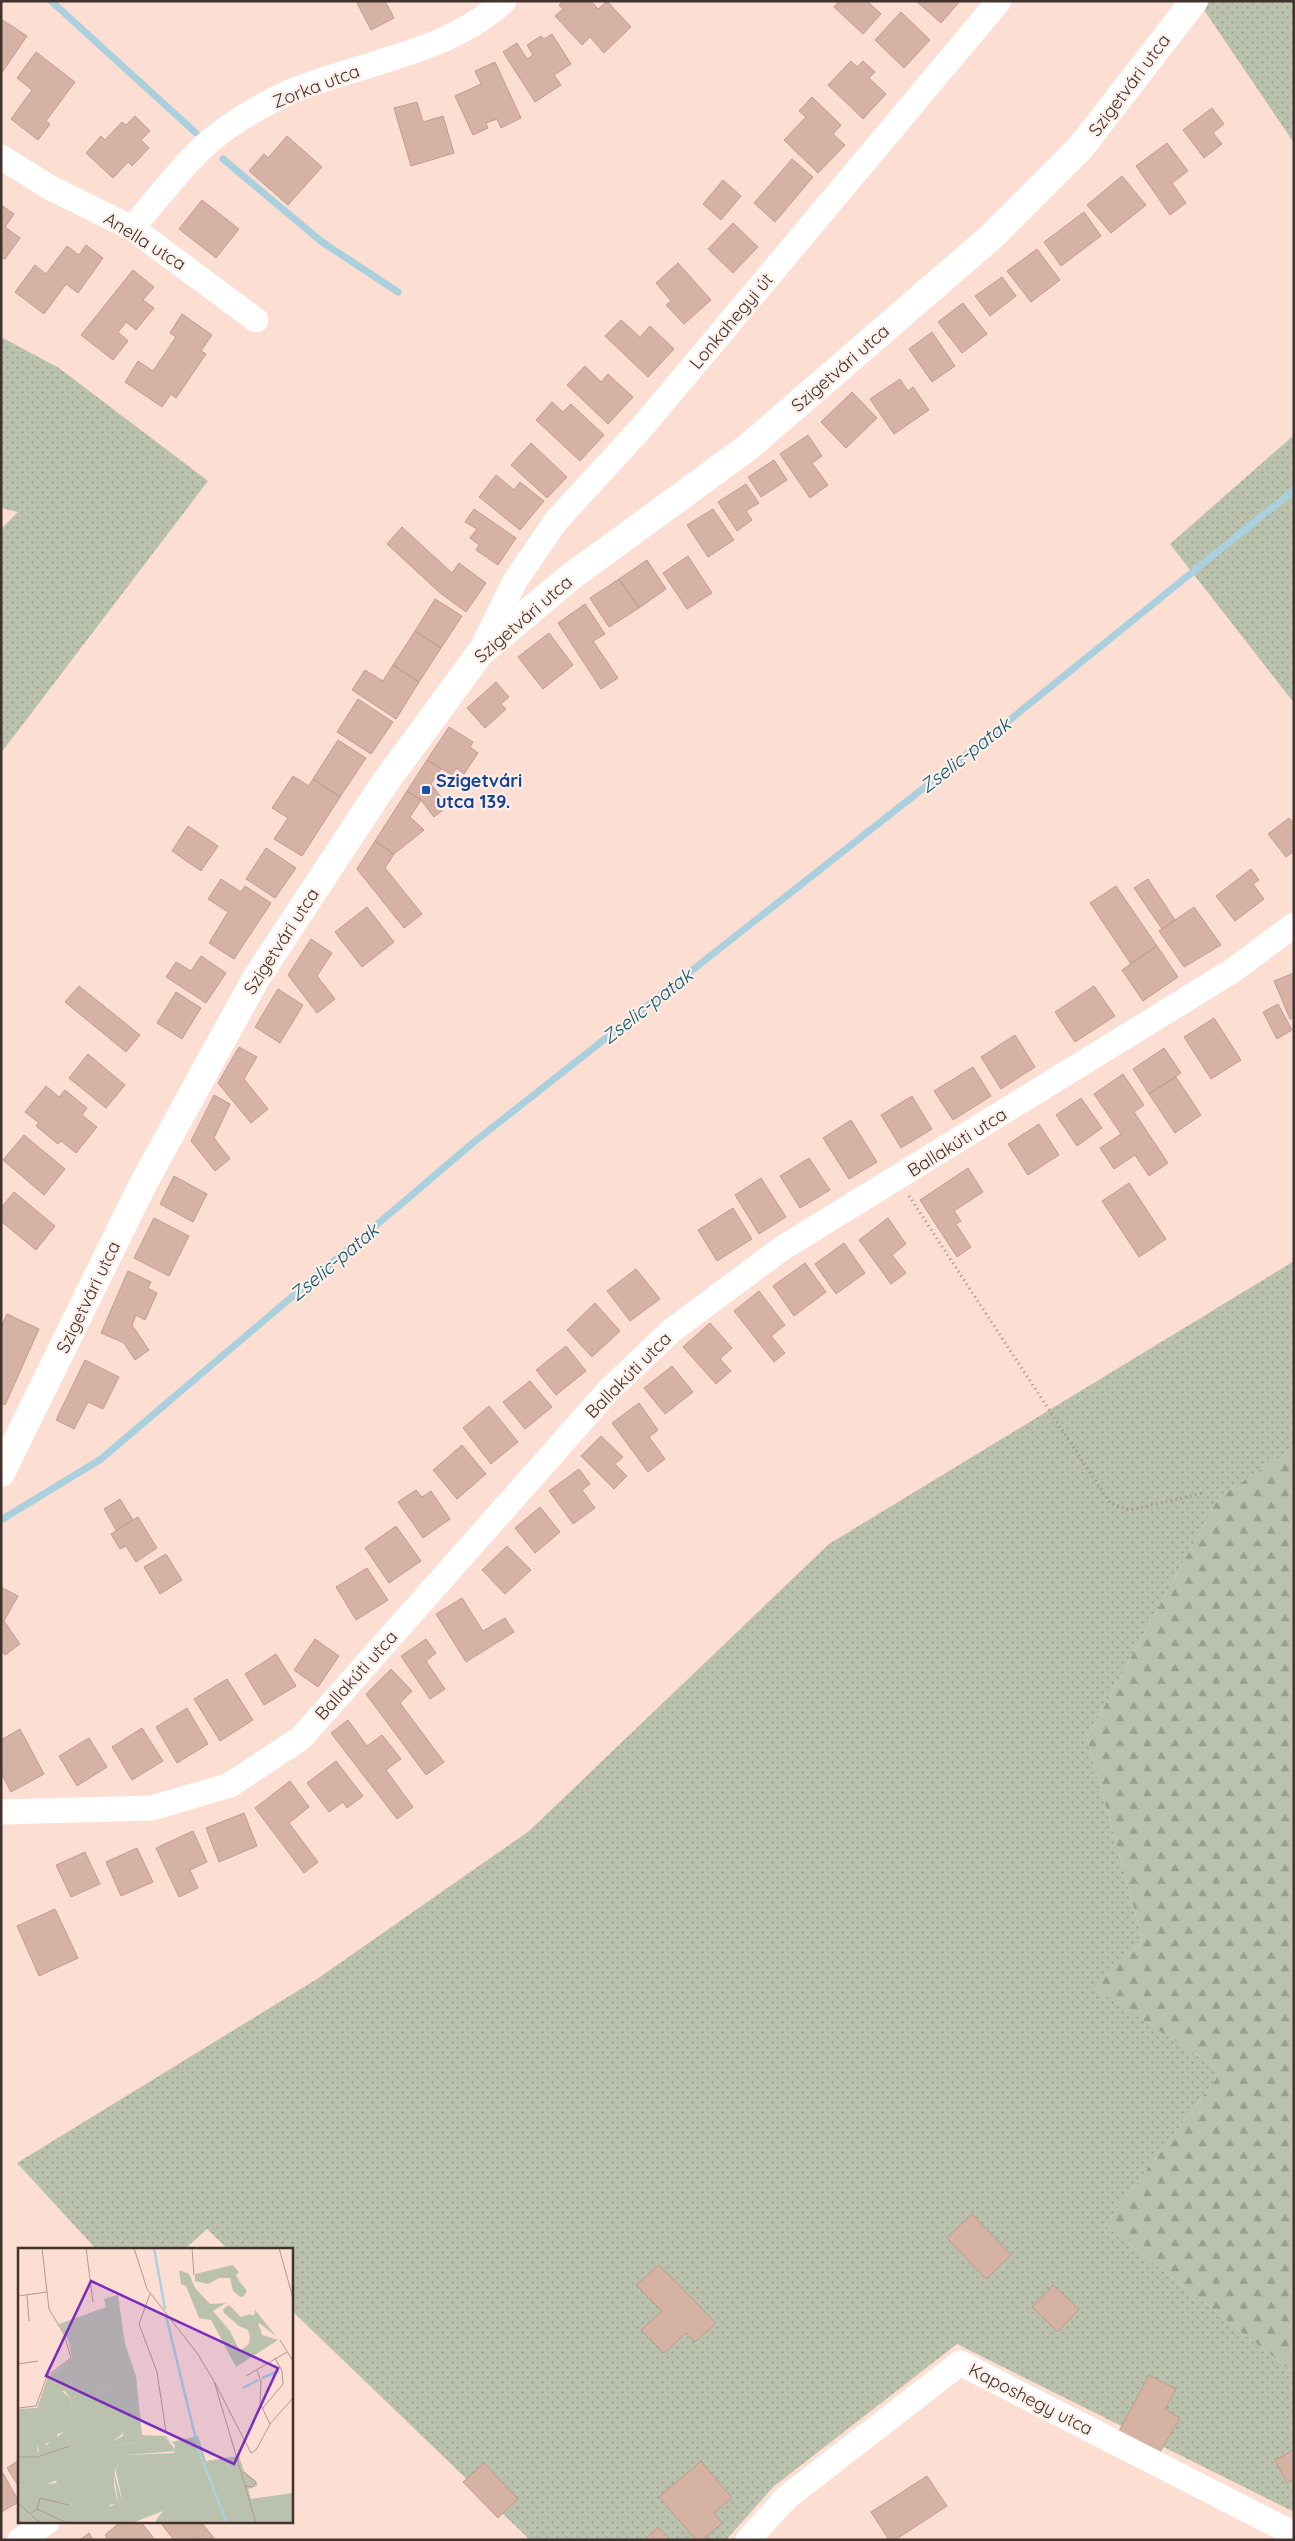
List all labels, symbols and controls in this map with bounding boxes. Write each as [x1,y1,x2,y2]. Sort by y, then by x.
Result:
street label: Szigetvári utca [1083,29,1175,141]
street label: Zorka utca [269,59,363,113]
street label: Anella utca [100,207,190,275]
street label: Lonkahegyi út [684,268,778,374]
street label: Szigetvári utca [786,319,894,417]
street label: Szigetvári utca [469,570,577,668]
water label: Zselic-patak [915,711,1017,798]
place label: Szigetvári utca 139. [436,769,522,813]
marker: Szigetvári utca 139. [420,784,432,796]
street label: Szigetvári utca [238,883,324,999]
water label: Zselic-patak [597,962,699,1049]
street label: Ballakúti utca [903,1102,1011,1182]
water label: Zselic-patak [285,1217,385,1306]
street label: Szigetvári utca [51,1237,125,1357]
street label: Ballakúti utca [580,1327,676,1423]
street label: Ballakúti utca [310,1625,402,1725]
inset map [18,2248,292,2524]
street label: Kaposhegy utca [965,2358,1097,2440]

